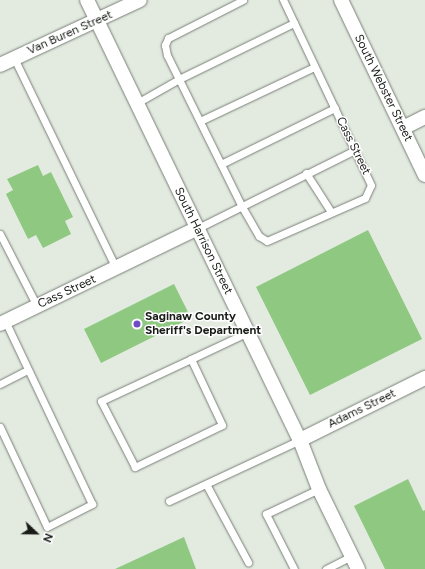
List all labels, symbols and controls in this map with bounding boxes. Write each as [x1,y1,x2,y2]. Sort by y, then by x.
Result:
street label: Van Buren Street [25,8,115,58]
street label: South Webster Street [351,32,415,144]
street label: Cass Street [333,115,373,177]
street label: South Harrison Street [171,185,235,297]
street label: Cass Street [36,272,98,312]
place label: Saginaw County Sheriff's Department [145,310,261,338]
marker: Saginaw County Sheriff's Department [132,319,142,329]
street label: Adams Street [326,386,398,432]
north arrow [16,513,56,553]
text: N [40,531,55,544]

